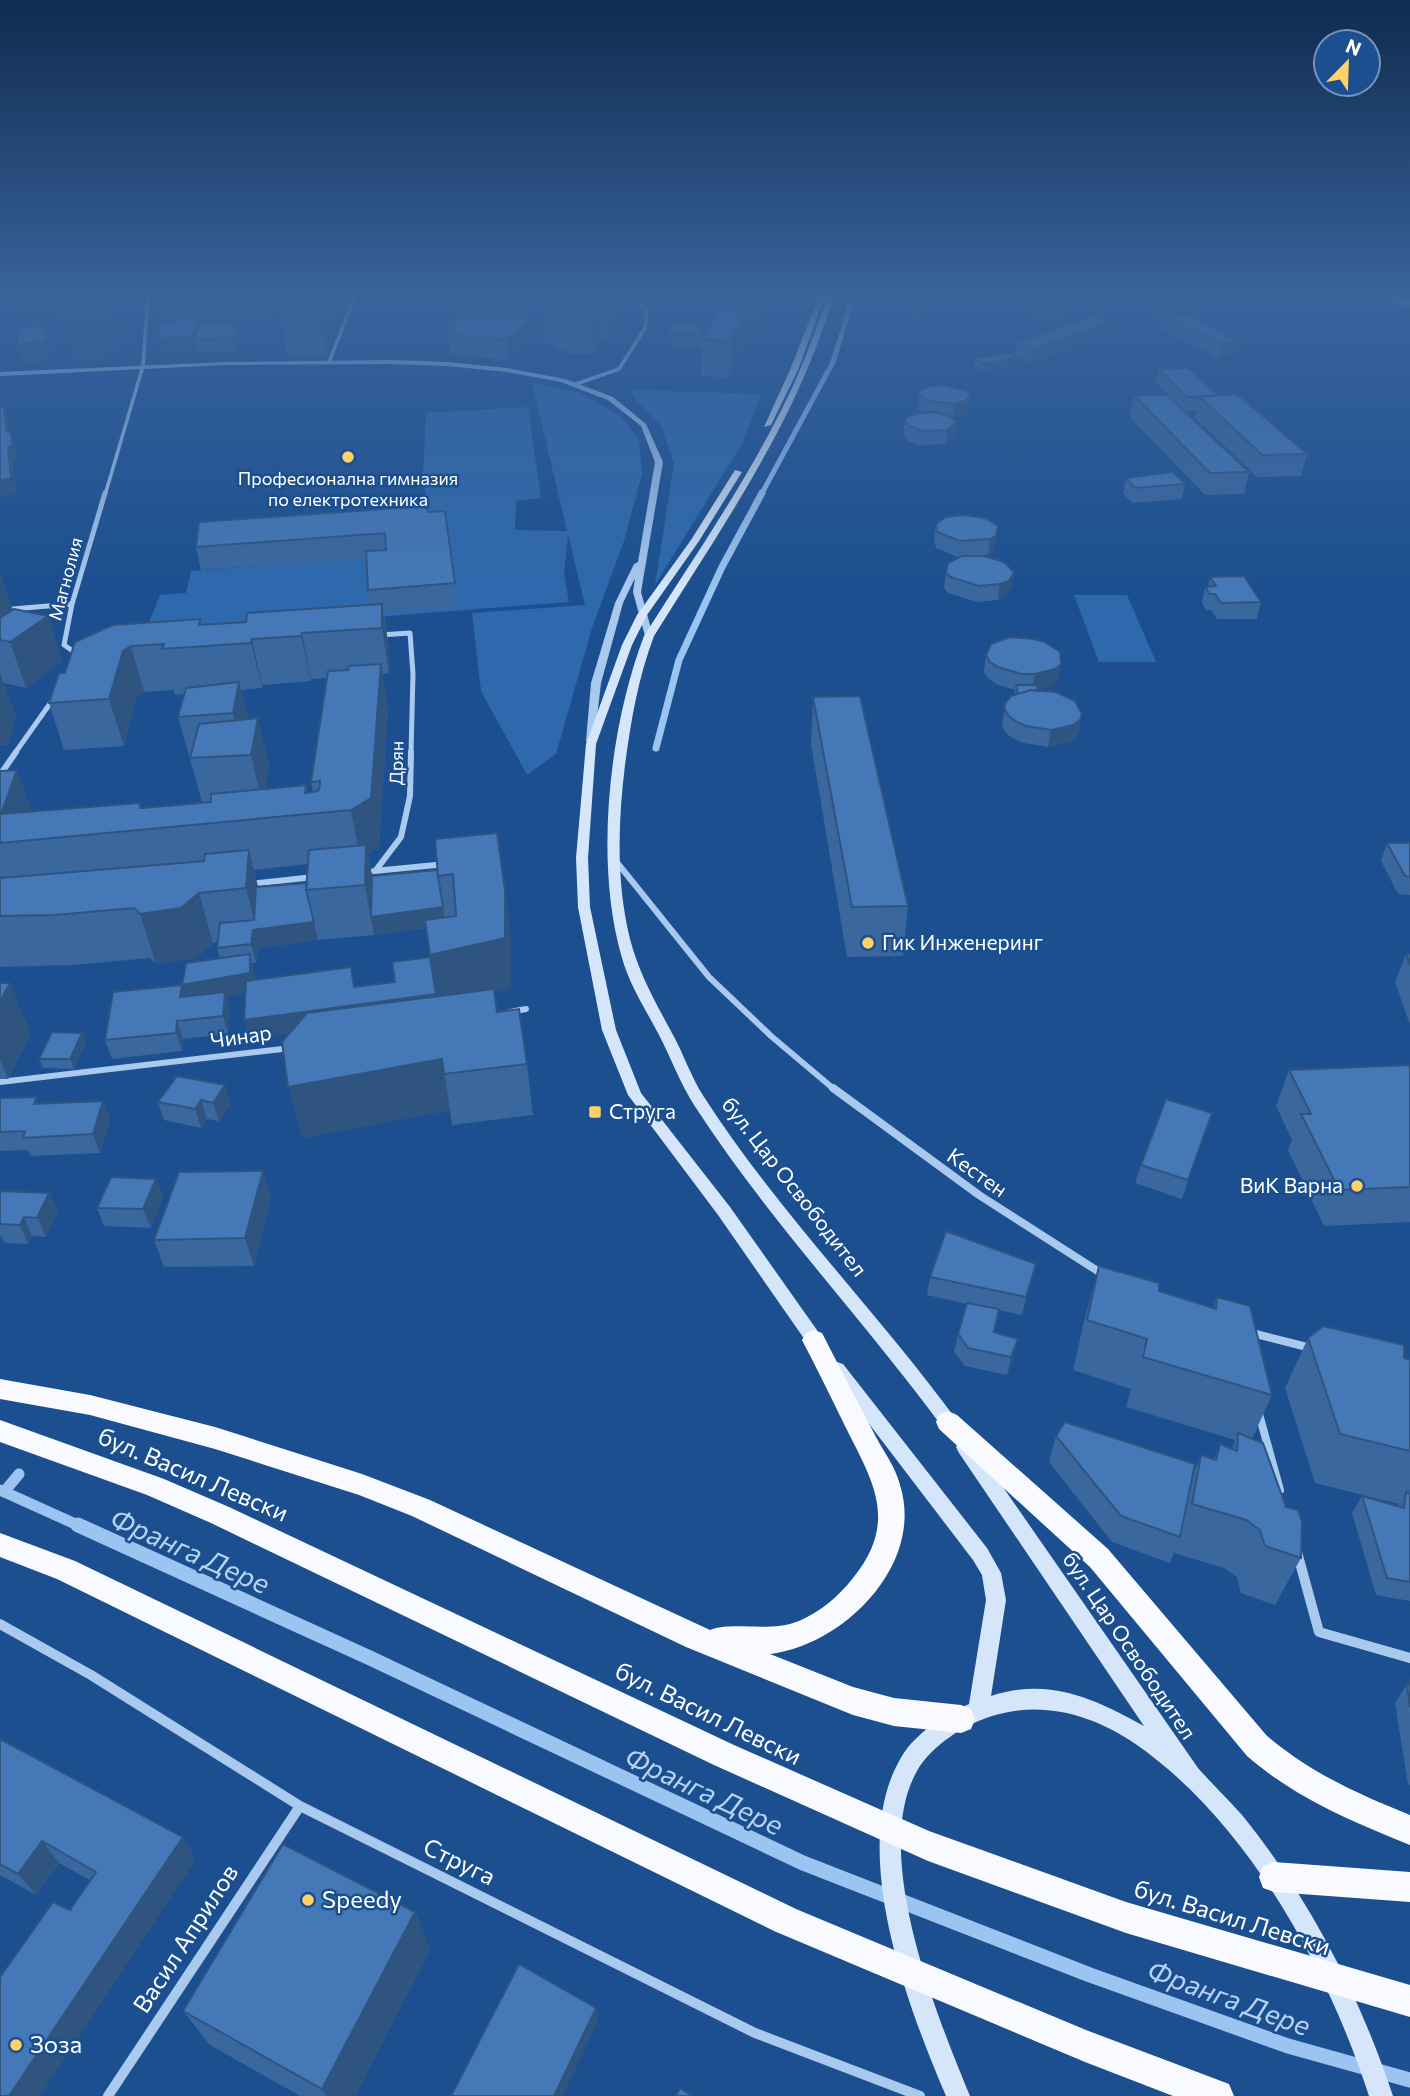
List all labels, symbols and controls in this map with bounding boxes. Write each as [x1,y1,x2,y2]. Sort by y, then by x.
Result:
north arrow [1312,28,1382,98]
text: N [1343,34,1365,60]
marker: Професионална гимназия по електротехника [340,449,356,465]
place label: Професионална гимназия по електротехника [238,467,458,510]
street label: Магнолия [43,535,87,623]
street label: Дрян [385,741,407,785]
place label: Гик Инженеринг [882,929,1043,954]
marker: Гик Инженеринг [860,935,876,951]
street label: Чинар [209,1019,273,1052]
street label: бул. Цар Освободител [717,1091,873,1281]
place label: Струга [609,1098,676,1123]
marker: Струга [587,1104,603,1120]
street label: Кестен [943,1142,1013,1201]
place label: ВиК Варна [1240,1172,1343,1197]
marker: ВиК Варна [1349,1178,1365,1194]
street label: бул. Васил Левски [94,1420,293,1527]
water label: Франга Дере [105,1500,276,1600]
street label: бул. Цар Освободител [1058,1547,1202,1744]
street label: бул. Васил Левски [611,1655,807,1770]
water label: Франга Дере [620,1739,789,1842]
street label: Струга [419,1831,500,1890]
street label: Васил Априлов [126,1859,243,2018]
street label: бул. Васил Левски [1131,1873,1334,1960]
place label: Speedy [322,1884,402,1913]
marker: Speedy [300,1892,316,1908]
water label: Франга Дере [1143,1952,1316,2042]
place label: Зоза [30,2029,82,2058]
marker: Зоза [8,2037,24,2053]

